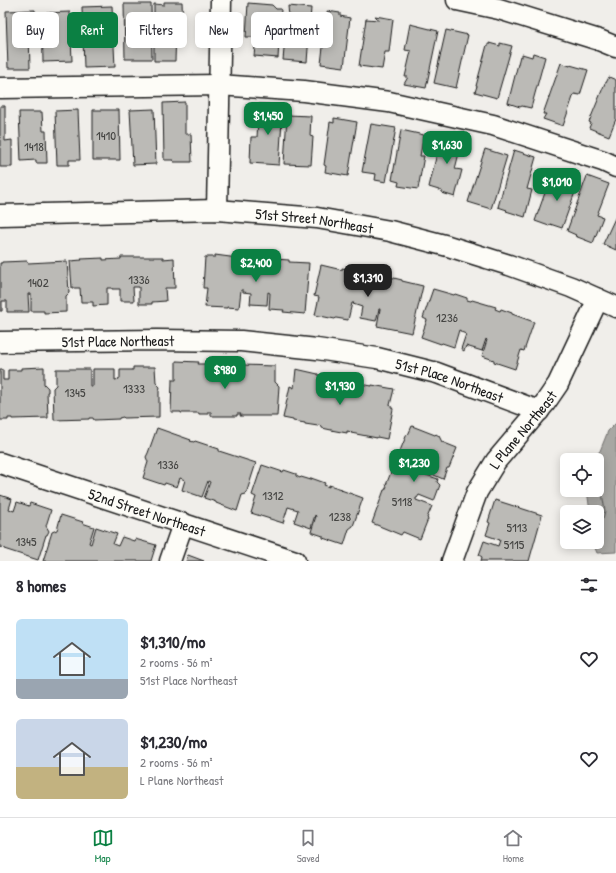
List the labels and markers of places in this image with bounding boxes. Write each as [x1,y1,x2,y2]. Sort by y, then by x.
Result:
pin: $1,450 [235,102,301,136]
pin: $1,630 [414,131,480,165]
pin: $1,010 [524,168,590,202]
pin: $2,400 [223,249,289,283]
pin: $1,310 [335,264,401,298]
pin: $980 [201,356,249,390]
pin: $1,930 [307,372,373,406]
pin: $1,230 [381,449,447,483]

